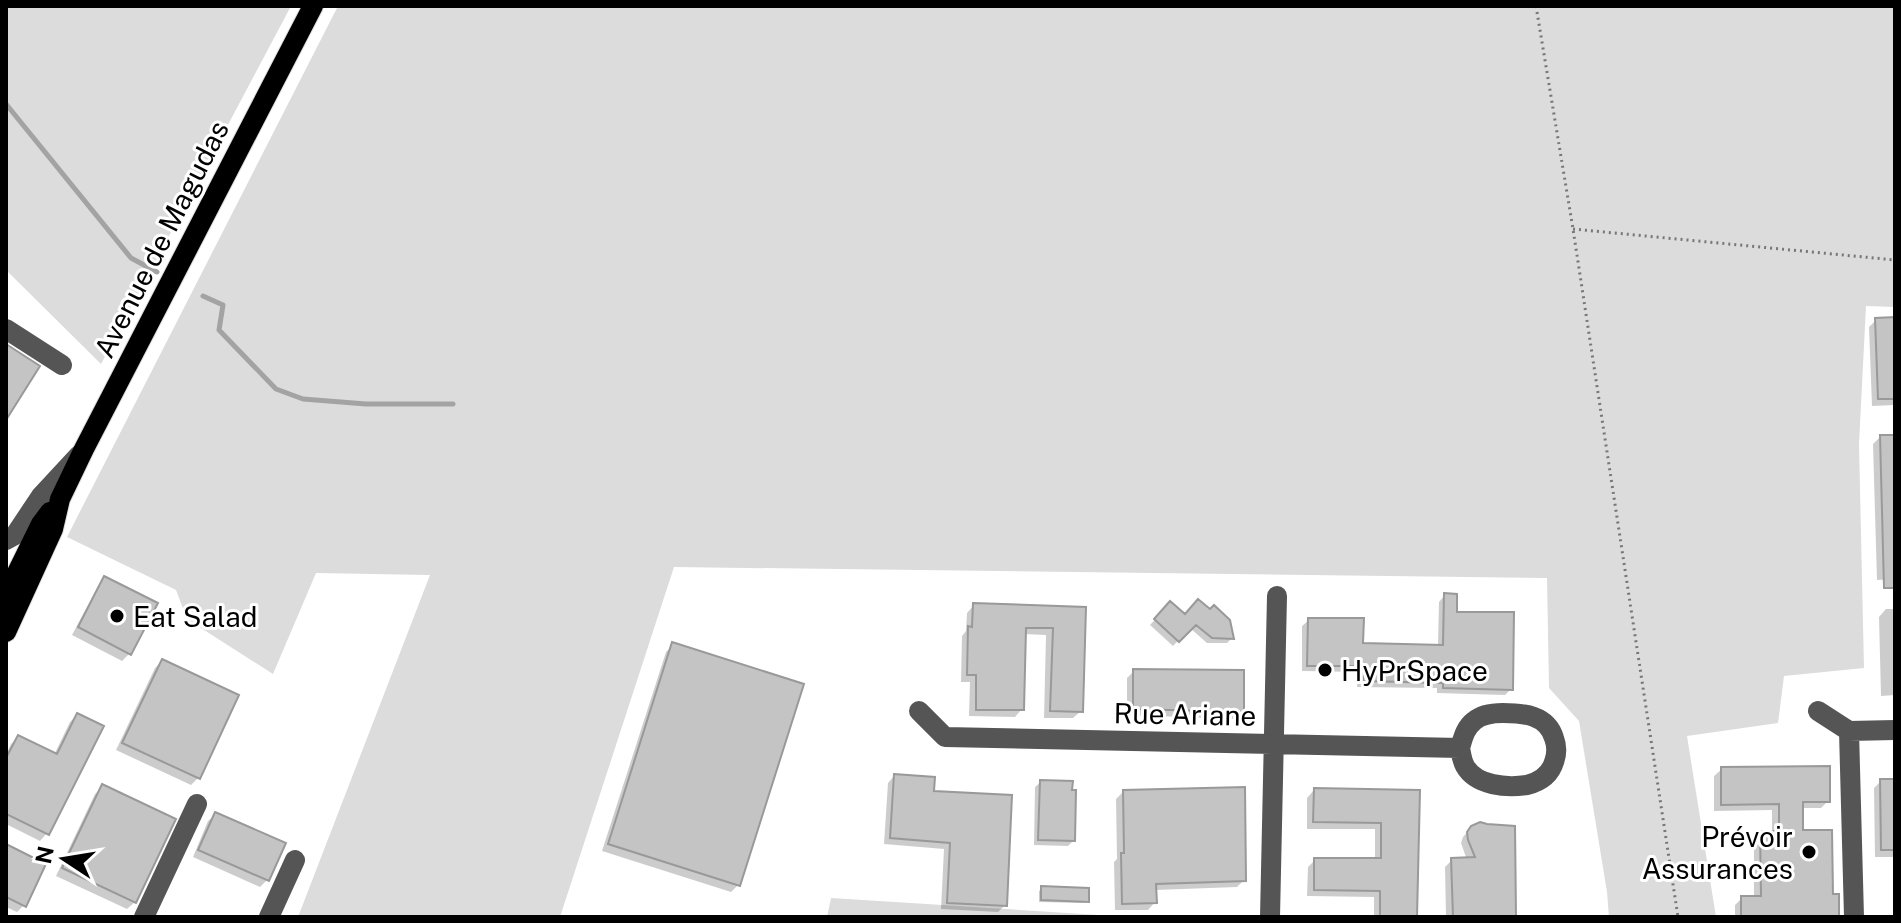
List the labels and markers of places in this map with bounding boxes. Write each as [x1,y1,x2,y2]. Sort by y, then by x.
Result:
place label: Eat Salad [133,600,257,633]
marker: Eat Salad [108,607,126,625]
place label: HyPrSpace [1341,654,1488,687]
marker: HyPrSpace [1316,661,1334,679]
place label: Prévoir Assurances [1642,820,1793,885]
marker: Prévoir Assurances [1800,843,1818,861]

